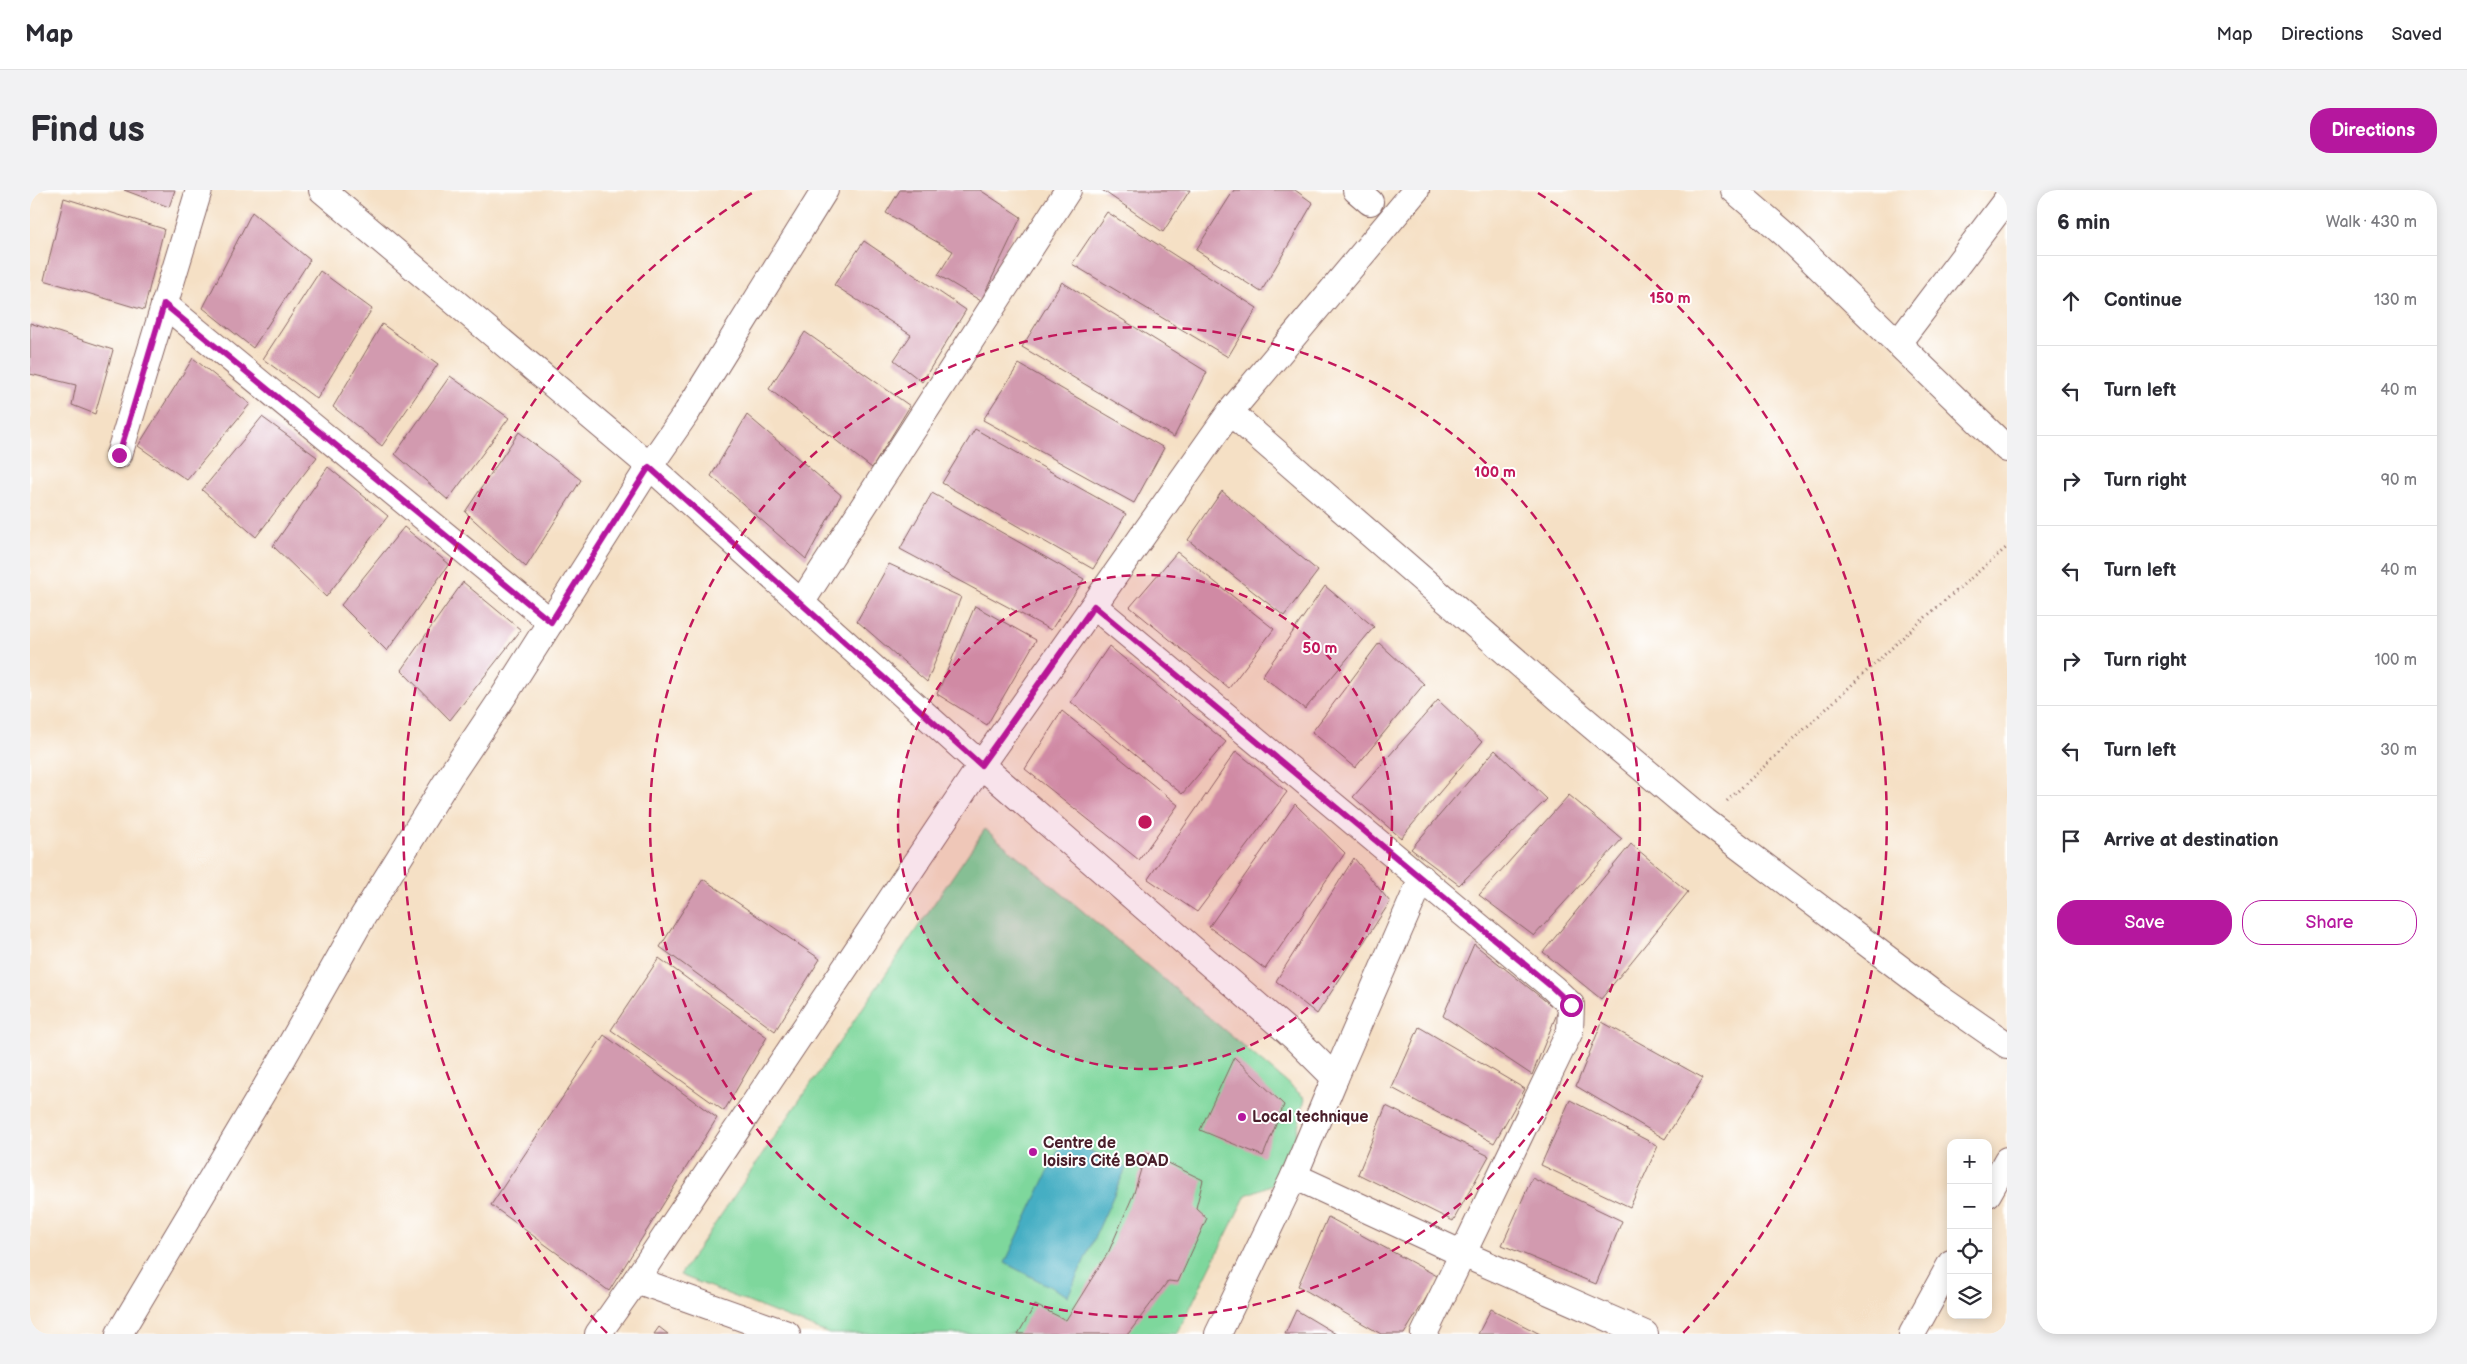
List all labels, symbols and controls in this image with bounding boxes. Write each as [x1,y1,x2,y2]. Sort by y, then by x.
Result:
text: Map [25,20,73,49]
text: Map [2217,24,2253,45]
text: Directions [2281,24,2363,45]
text: Saved [2391,24,2442,45]
button: Directions [2310,108,2437,153]
text: Find us [30,109,145,152]
text: 6 min [2057,210,2110,235]
text: Walk · 430 m [2326,213,2417,232]
icon: ahead [2057,287,2085,315]
text: 150 m [1649,289,1691,308]
text: Continue [2104,289,2182,312]
text: 130 m [2374,291,2417,310]
icon: left [2057,377,2085,405]
text: Turn left [2104,379,2176,402]
text: 40 m [2380,381,2417,400]
route end [108,444,131,467]
text: 100 m [1474,463,1516,482]
icon: right [2057,467,2085,495]
text: Turn right [2104,469,2187,492]
text: 90 m [2381,471,2417,490]
icon: left [2057,557,2085,585]
text: Turn left [2104,559,2176,582]
text: 40 m [2380,561,2417,580]
text: 50 m [1303,639,1338,658]
icon: right [2057,647,2085,675]
text: Turn right [2104,649,2187,672]
text: 100 m [2374,651,2417,670]
icon: left [2057,737,2085,765]
text: Turn left [2104,739,2176,762]
text: 30 m [2380,741,2417,760]
centre of rings [1136,813,1154,831]
icon: arrive [2057,827,2085,855]
text: Arrive at destination [2104,829,2279,852]
button: Save [2057,900,2232,945]
button: Share [2242,900,2417,945]
route start [1560,994,1583,1017]
place label: Local technique [1252,1108,1368,1127]
marker: Local technique [1236,1111,1248,1123]
place label: Centre de loisirs Cité BOAD [1043,1134,1169,1171]
map controls [1947,1139,1992,1319]
button: + [1947,1139,1992,1184]
marker: Centre de loisirs Cité BOAD [1027,1146,1039,1158]
button: − [1947,1184,1992,1229]
button: locate [1947,1229,1992,1274]
button: layers [1947,1274,1992,1319]

